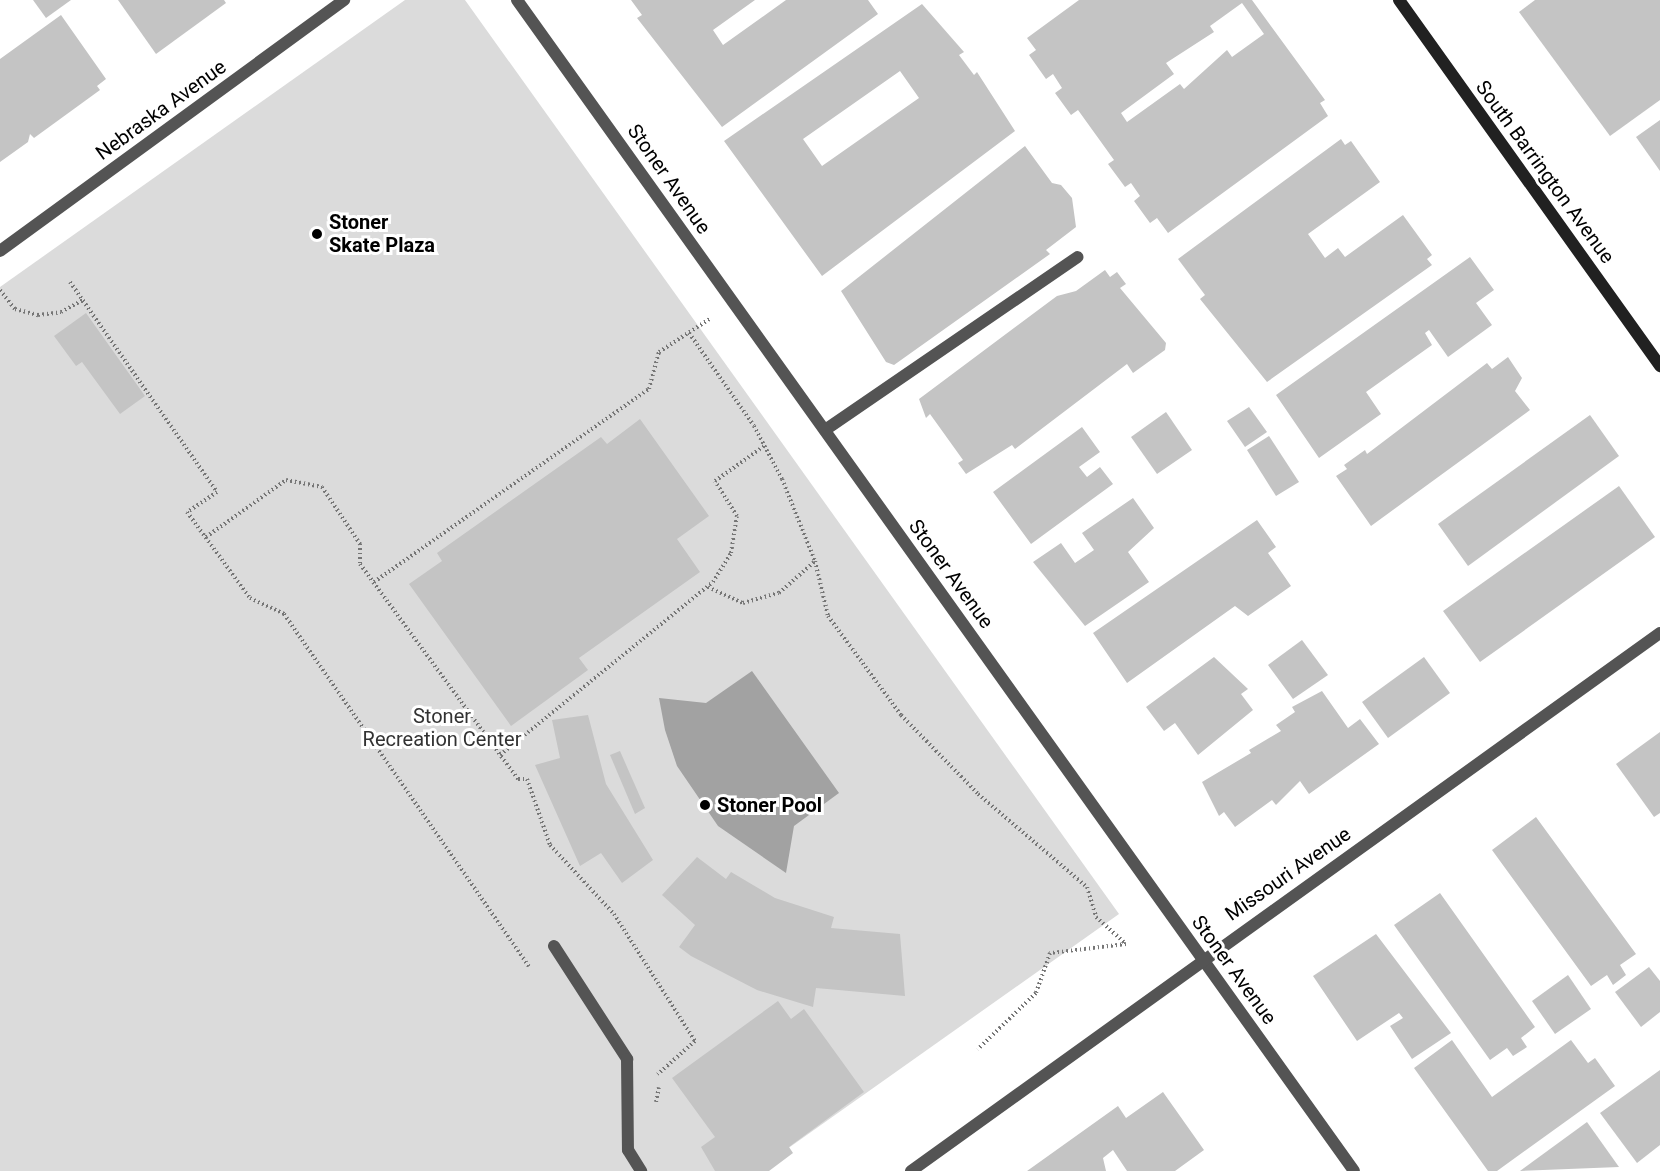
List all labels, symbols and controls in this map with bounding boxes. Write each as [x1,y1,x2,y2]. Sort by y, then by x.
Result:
street label: Nebraska Avenue [91,55,231,165]
street label: South Barrington Avenue [1471,76,1619,268]
street label: Stoner Avenue [622,120,716,238]
place label: Stoner Skate Plaza [329,210,435,257]
marker: Stoner Skate Plaza [310,227,324,241]
street label: Stoner Avenue [904,515,998,633]
park label: Stoner Recreation Center [363,704,521,751]
place label: Stoner Pool [717,793,822,817]
marker: Stoner Pool [698,798,712,812]
street label: Missouri Avenue [1221,822,1355,926]
street label: Stoner Avenue [1187,911,1281,1029]

